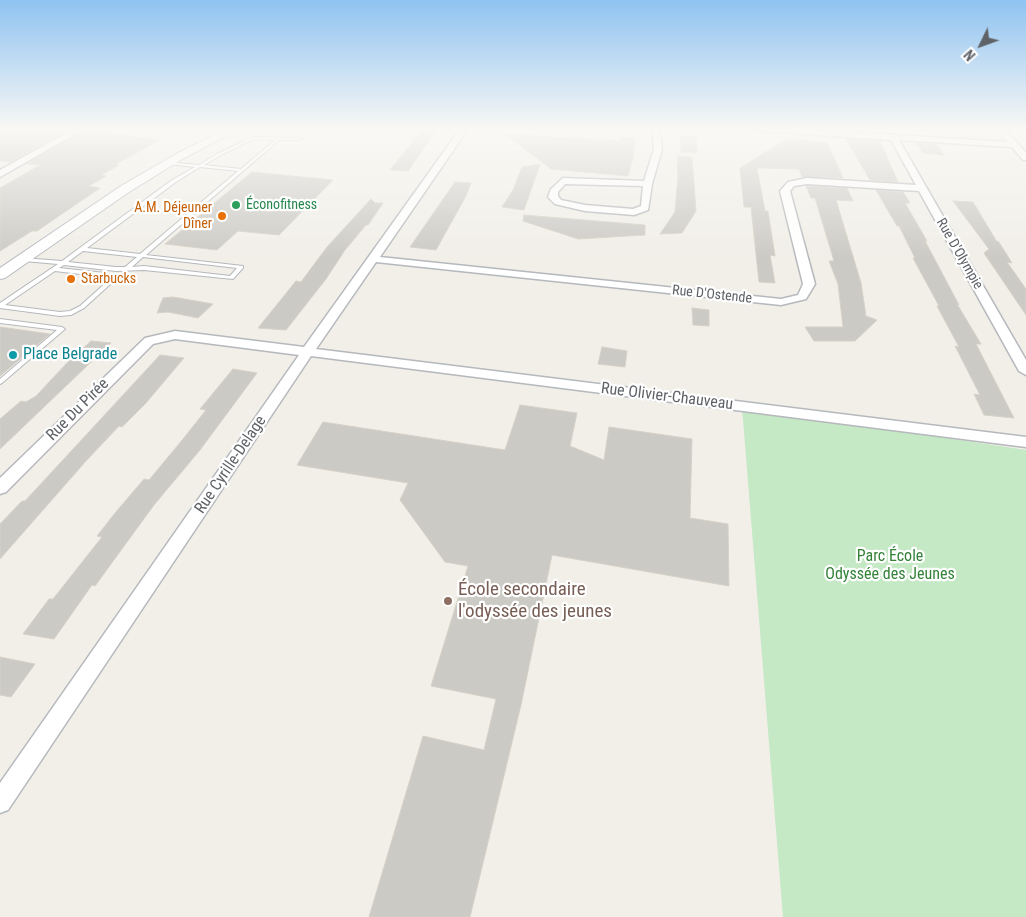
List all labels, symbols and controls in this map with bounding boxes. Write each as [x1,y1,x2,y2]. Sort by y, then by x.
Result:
north arrow [956,20,1006,70]
text: N [961,47,979,64]
place label: Éconofitness [246,197,317,213]
marker: Éconofitness [230,199,242,211]
place label: A.M. Déjeuner Dîner [134,200,212,232]
marker: A.M. Déjeuner Dîner [216,210,228,222]
street label: Rue D'Olympie [932,216,986,292]
place label: Starbucks [81,271,136,287]
marker: Starbucks [65,273,77,285]
street label: Rue D'Ostende [671,282,753,308]
place label: Place Belgrade [23,345,117,365]
marker: Place Belgrade [7,349,19,361]
street label: Rue Du Pirée [43,375,113,445]
street label: Rue Olivier-Chauveau [600,379,734,415]
street label: Rue Cyrille-Delage [191,412,271,518]
park label: Parc École Odyssée des Jeunes [825,547,955,585]
place label: École secondaire l'odyssée des jeunes [458,579,612,623]
marker: École secondaire l'odyssée des jeunes [442,595,454,607]

